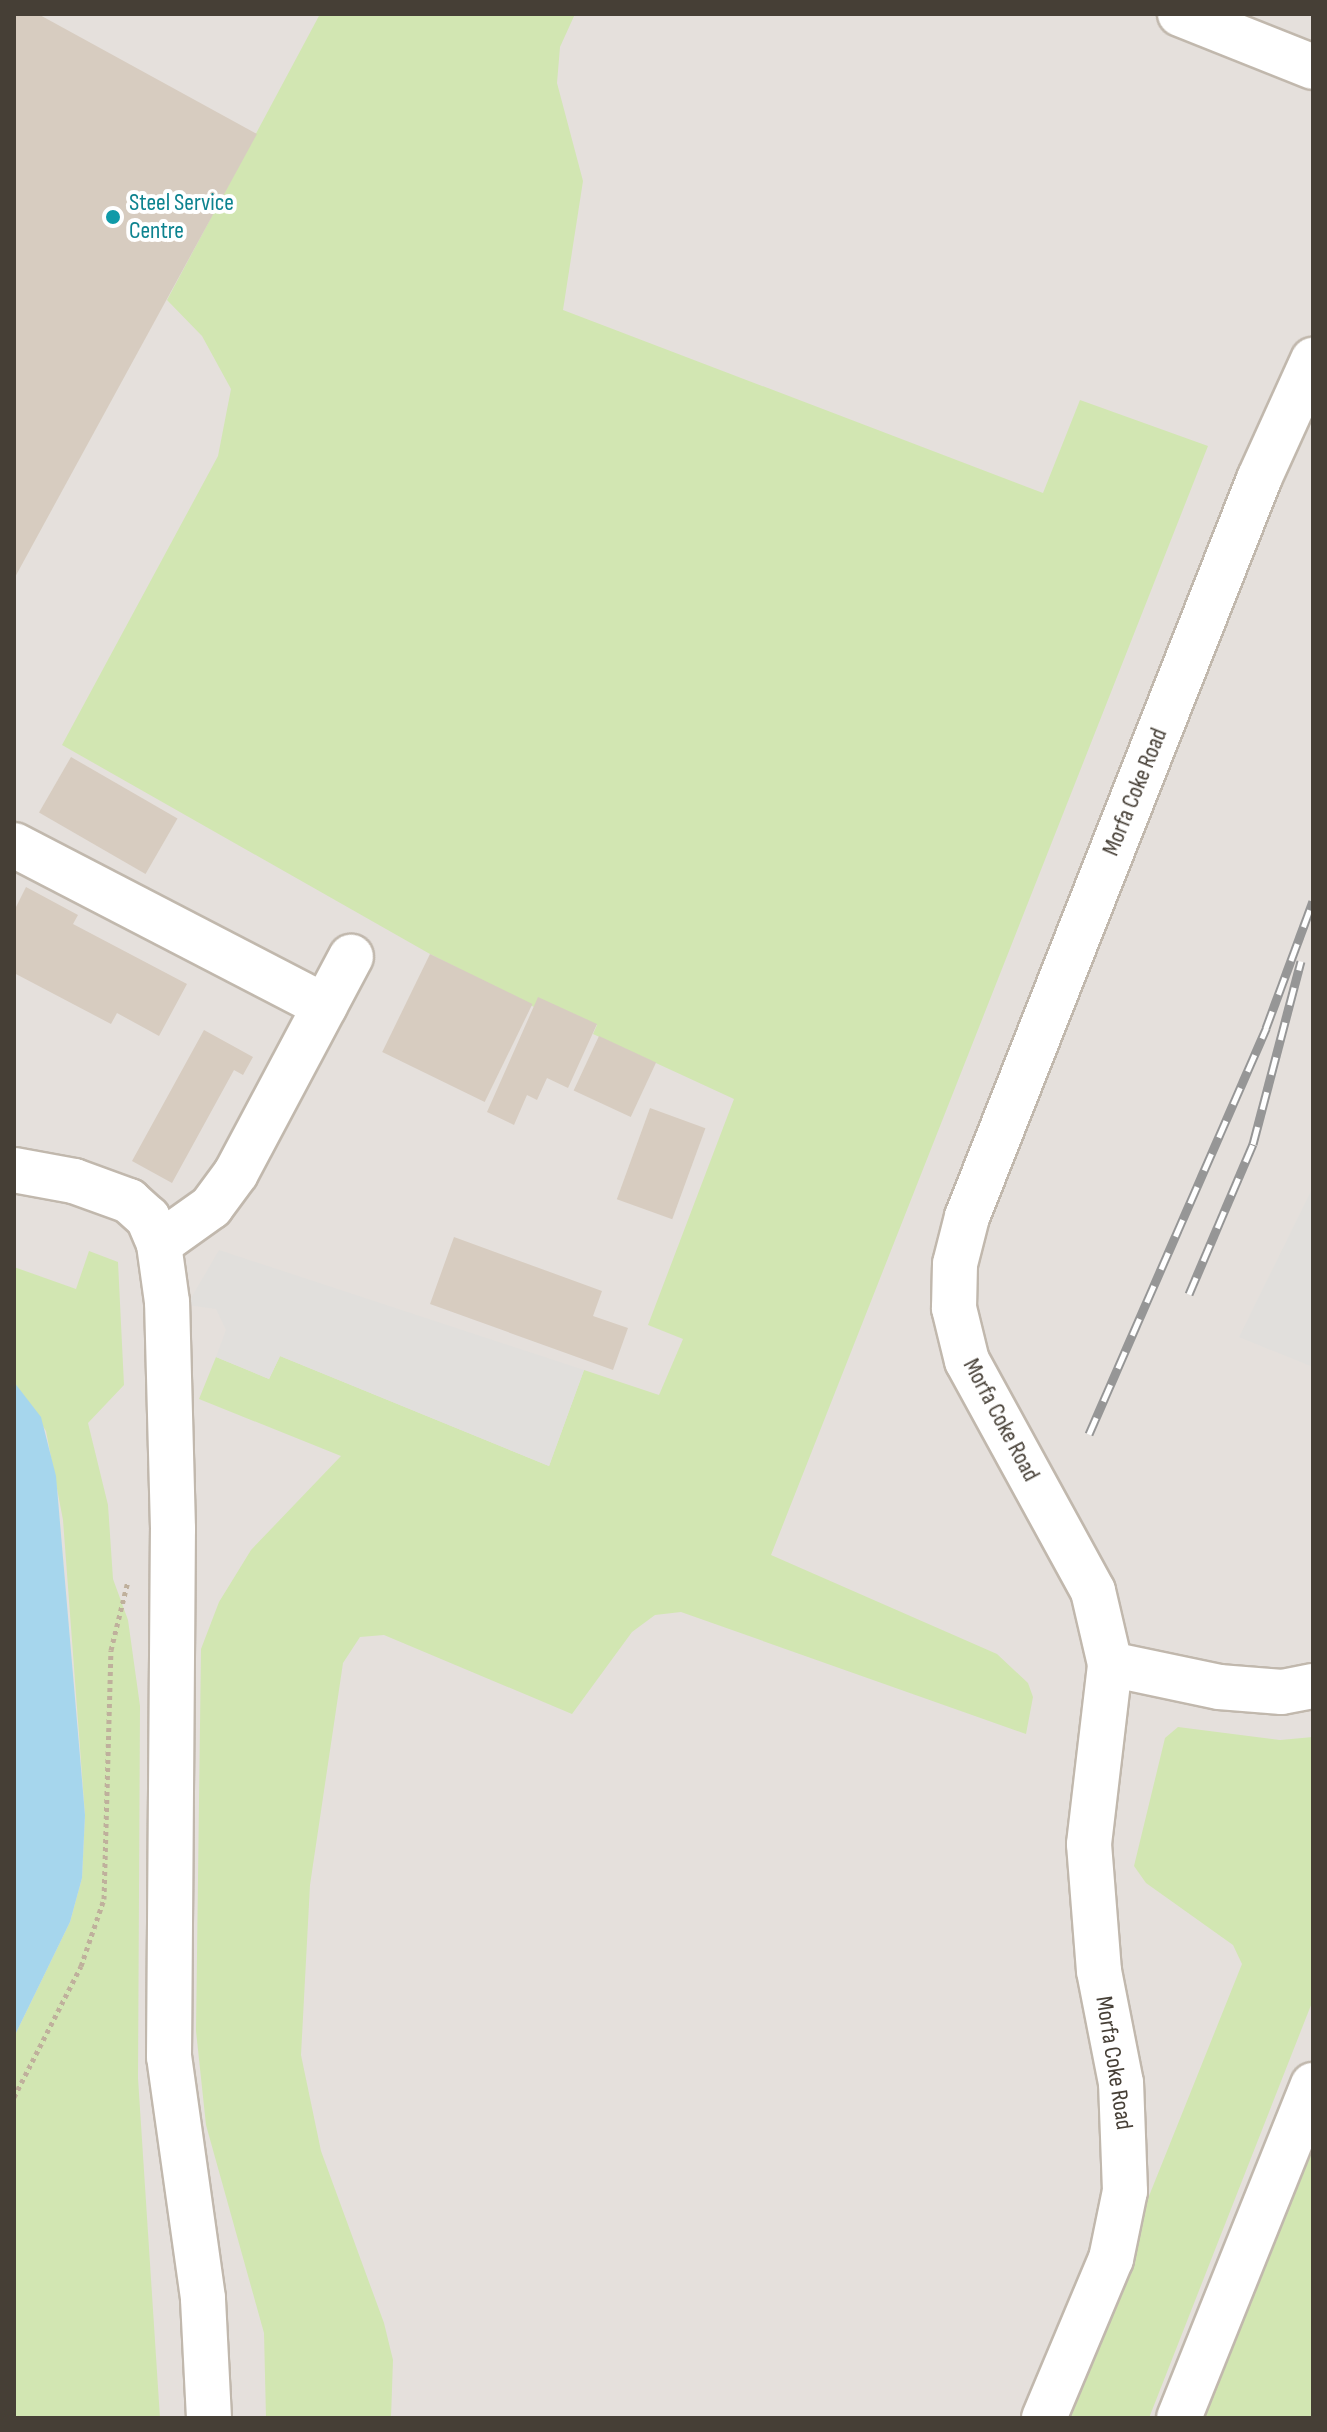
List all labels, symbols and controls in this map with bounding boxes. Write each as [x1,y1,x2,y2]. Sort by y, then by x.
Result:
place label: Steel Service Centre [129,189,234,245]
marker: Steel Service Centre [104,208,122,226]
street label: Morfa Coke Road [1096,724,1174,860]
street label: Morfa Coke Road [957,1354,1045,1486]
street label: Morfa Coke Road [1089,1994,1139,2132]

